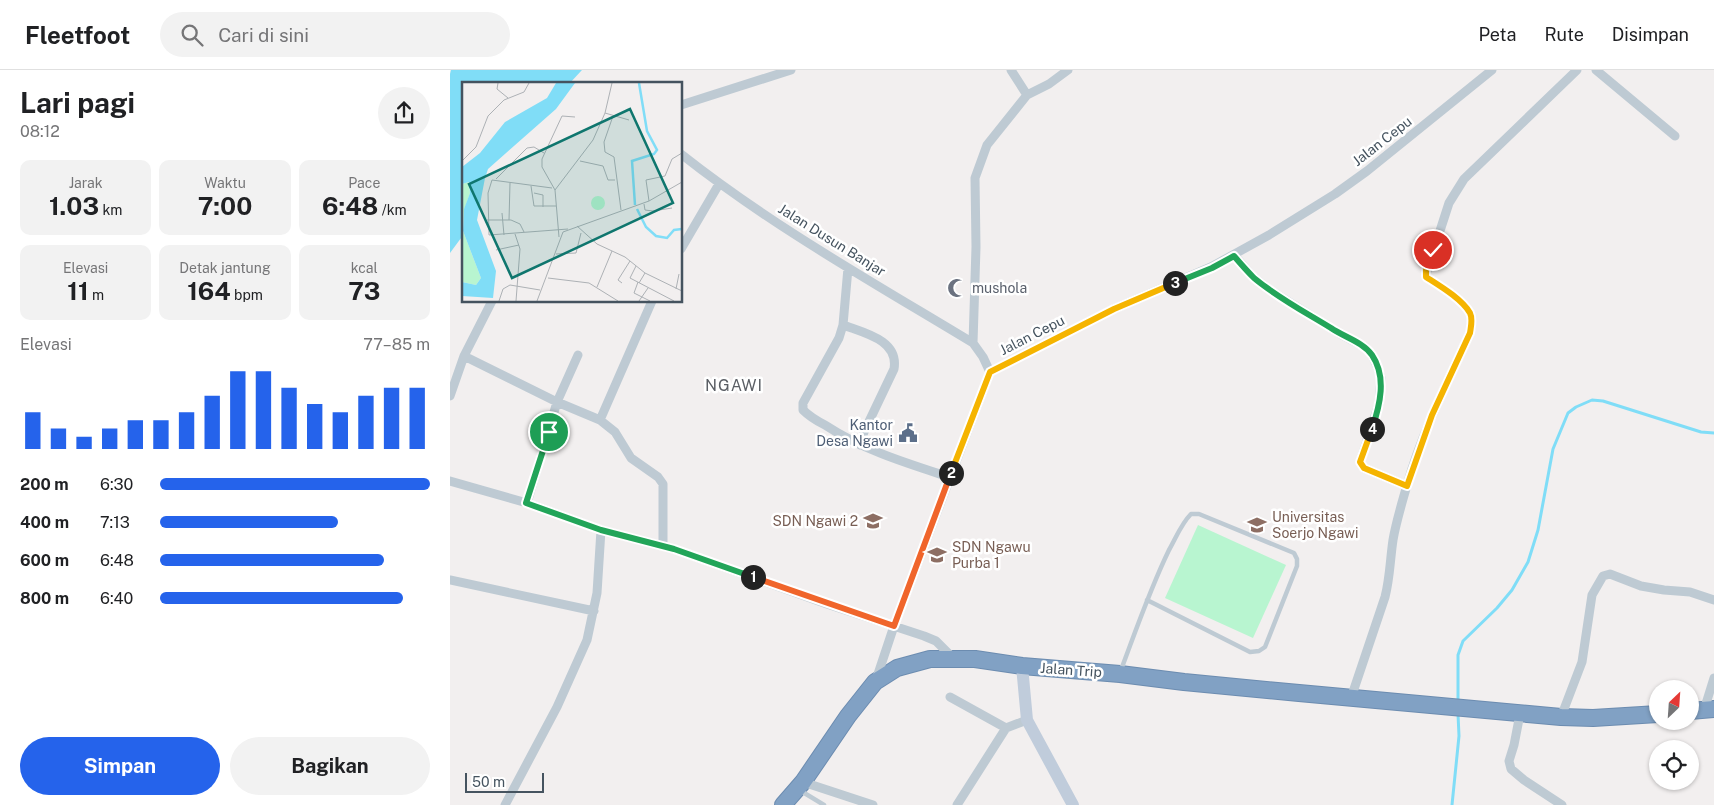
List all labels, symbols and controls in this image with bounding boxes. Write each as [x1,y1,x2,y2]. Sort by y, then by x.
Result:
search box [160,12,510,57]
text: Fleetfoot [25,21,130,49]
icon: search [178,21,206,49]
text: Cari di sini [218,24,309,46]
text: Peta [1478,24,1516,45]
text: Rute [1544,24,1584,45]
text: Disimpan [1612,24,1689,45]
inset map [462,82,682,302]
text: Lari pagi [20,86,135,119]
button: share [378,87,430,139]
street label: Jalan Cepu [1349,113,1415,169]
text: 08:12 [20,122,60,141]
text: Jarak [69,175,103,191]
text: Waktu [204,175,246,191]
text: Pace [348,175,380,191]
text: 1.03 [49,191,99,221]
text: 7:00 [198,191,252,221]
text: 6:48 [322,191,378,221]
street label: Jalan Dusun Banjar [775,201,889,279]
text: km [99,202,122,218]
text: /km [378,202,407,218]
pin [1412,229,1454,271]
icon: check [1419,236,1447,264]
text: Elevasi [63,260,108,276]
text: Detak jantung [179,260,271,276]
text: kcal [351,260,378,276]
pin: 3 [1162,270,1188,296]
text: 3 [1171,275,1180,291]
text: 11 [67,276,89,306]
text: 164 [187,276,231,306]
text: 73 [348,276,380,306]
mosque icon: mushola [946,277,968,299]
place label: mushola [972,280,1027,296]
text: m [89,287,104,303]
text: bpm [231,287,263,303]
street label: Jalan Cepu [997,312,1067,358]
text: Elevasi [20,335,72,354]
text: 77–85 m [363,335,430,354]
district label: NGAWI [705,376,763,395]
pin [528,411,570,453]
pin: 4 [1360,416,1384,442]
place label: Kantor Desa Ngawi [816,417,893,449]
icon: arrive [535,418,563,446]
text: 4 [1368,421,1377,437]
public building icon: Kantor Desa Ngawi [897,422,919,444]
pin: 2 [938,460,964,486]
text: 2 [947,465,956,481]
text: 200 m [20,475,69,494]
text: 6:30 [100,475,133,494]
place label: Universitas Soerjo Ngawi [1272,509,1358,541]
school or university icon: SDN Ngawi 2 [862,510,884,532]
text: 400 m [20,513,69,532]
text: 7:13 [100,513,130,532]
place label: SDN Ngawi 2 [772,513,858,529]
school or university icon: Universitas Soerjo Ngawi [1246,514,1268,536]
place label: SDN Ngawu Purba 1 [952,539,1031,571]
school or university icon: SDN Ngawu Purba 1 [926,544,948,566]
text: 600 m [20,551,69,570]
text: 6:48 [100,551,134,570]
pin: 1 [740,564,766,590]
text: 1 [751,569,757,585]
text: 800 m [20,589,69,608]
text: 6:40 [100,589,133,608]
street label: Jalan Trip [1040,660,1102,680]
north arrow [1649,680,1699,730]
map controls [1649,680,1699,790]
button: Simpan [20,737,220,795]
button: Bagikan [230,737,430,795]
button: locate [1649,740,1699,790]
scale bar [465,770,544,793]
text: 50 m [472,774,505,790]

